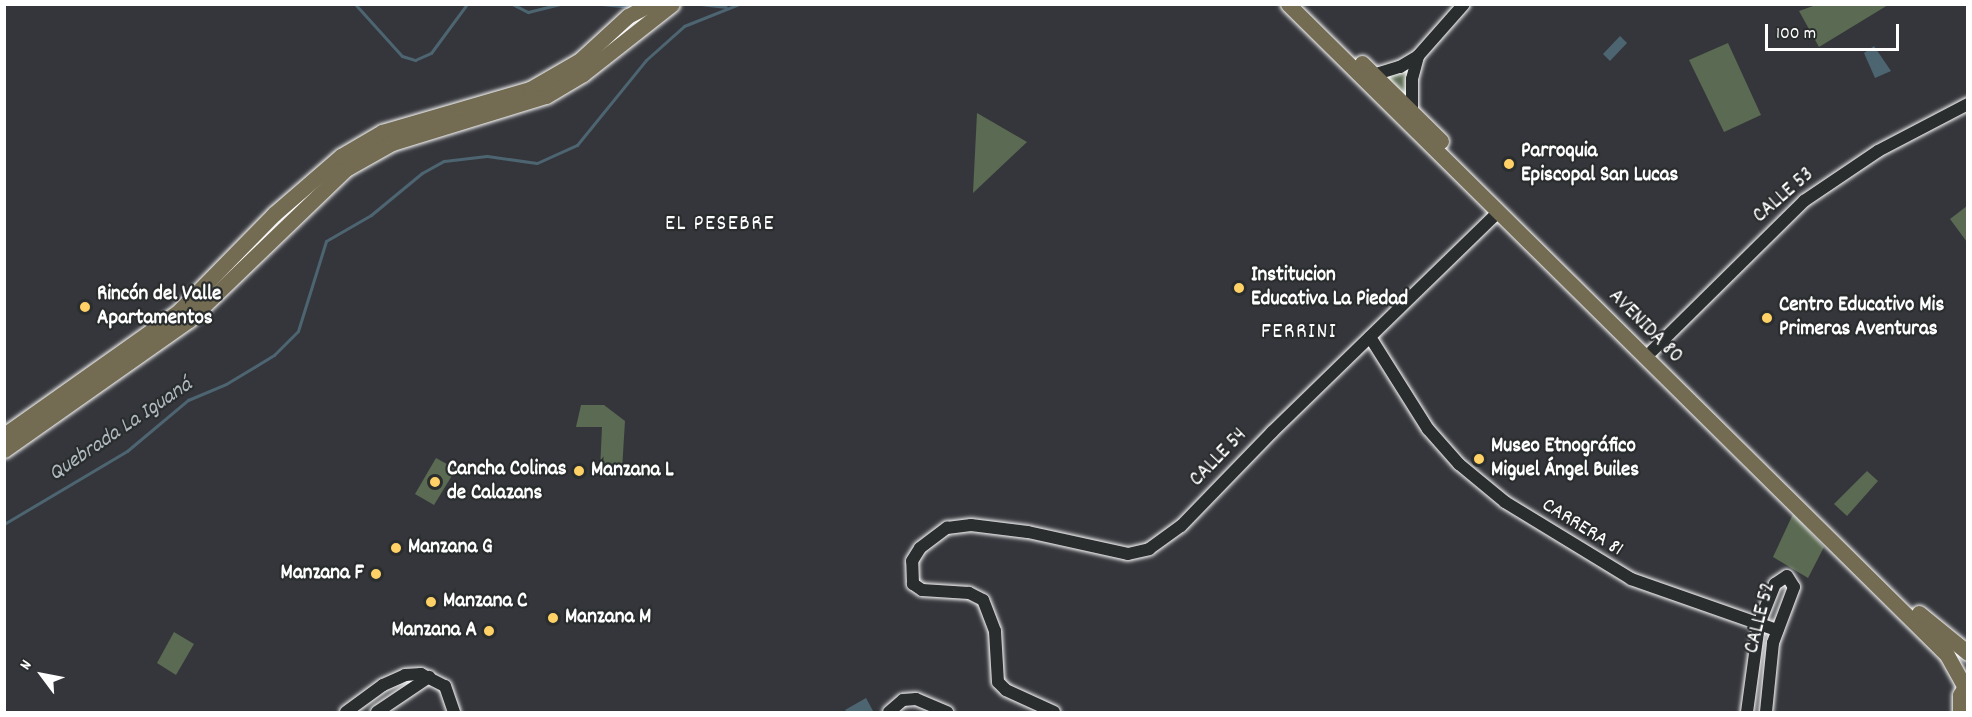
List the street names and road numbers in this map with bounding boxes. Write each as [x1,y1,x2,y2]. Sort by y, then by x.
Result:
street label: CALLE 53 [1748,163,1820,229]
street label: AVENIDA 80 [1603,285,1687,369]
street label: CALLE 54 [1185,423,1253,493]
street label: CARRERA 81 [1537,493,1627,563]
street label: CALLE 52 [1740,580,1782,656]

